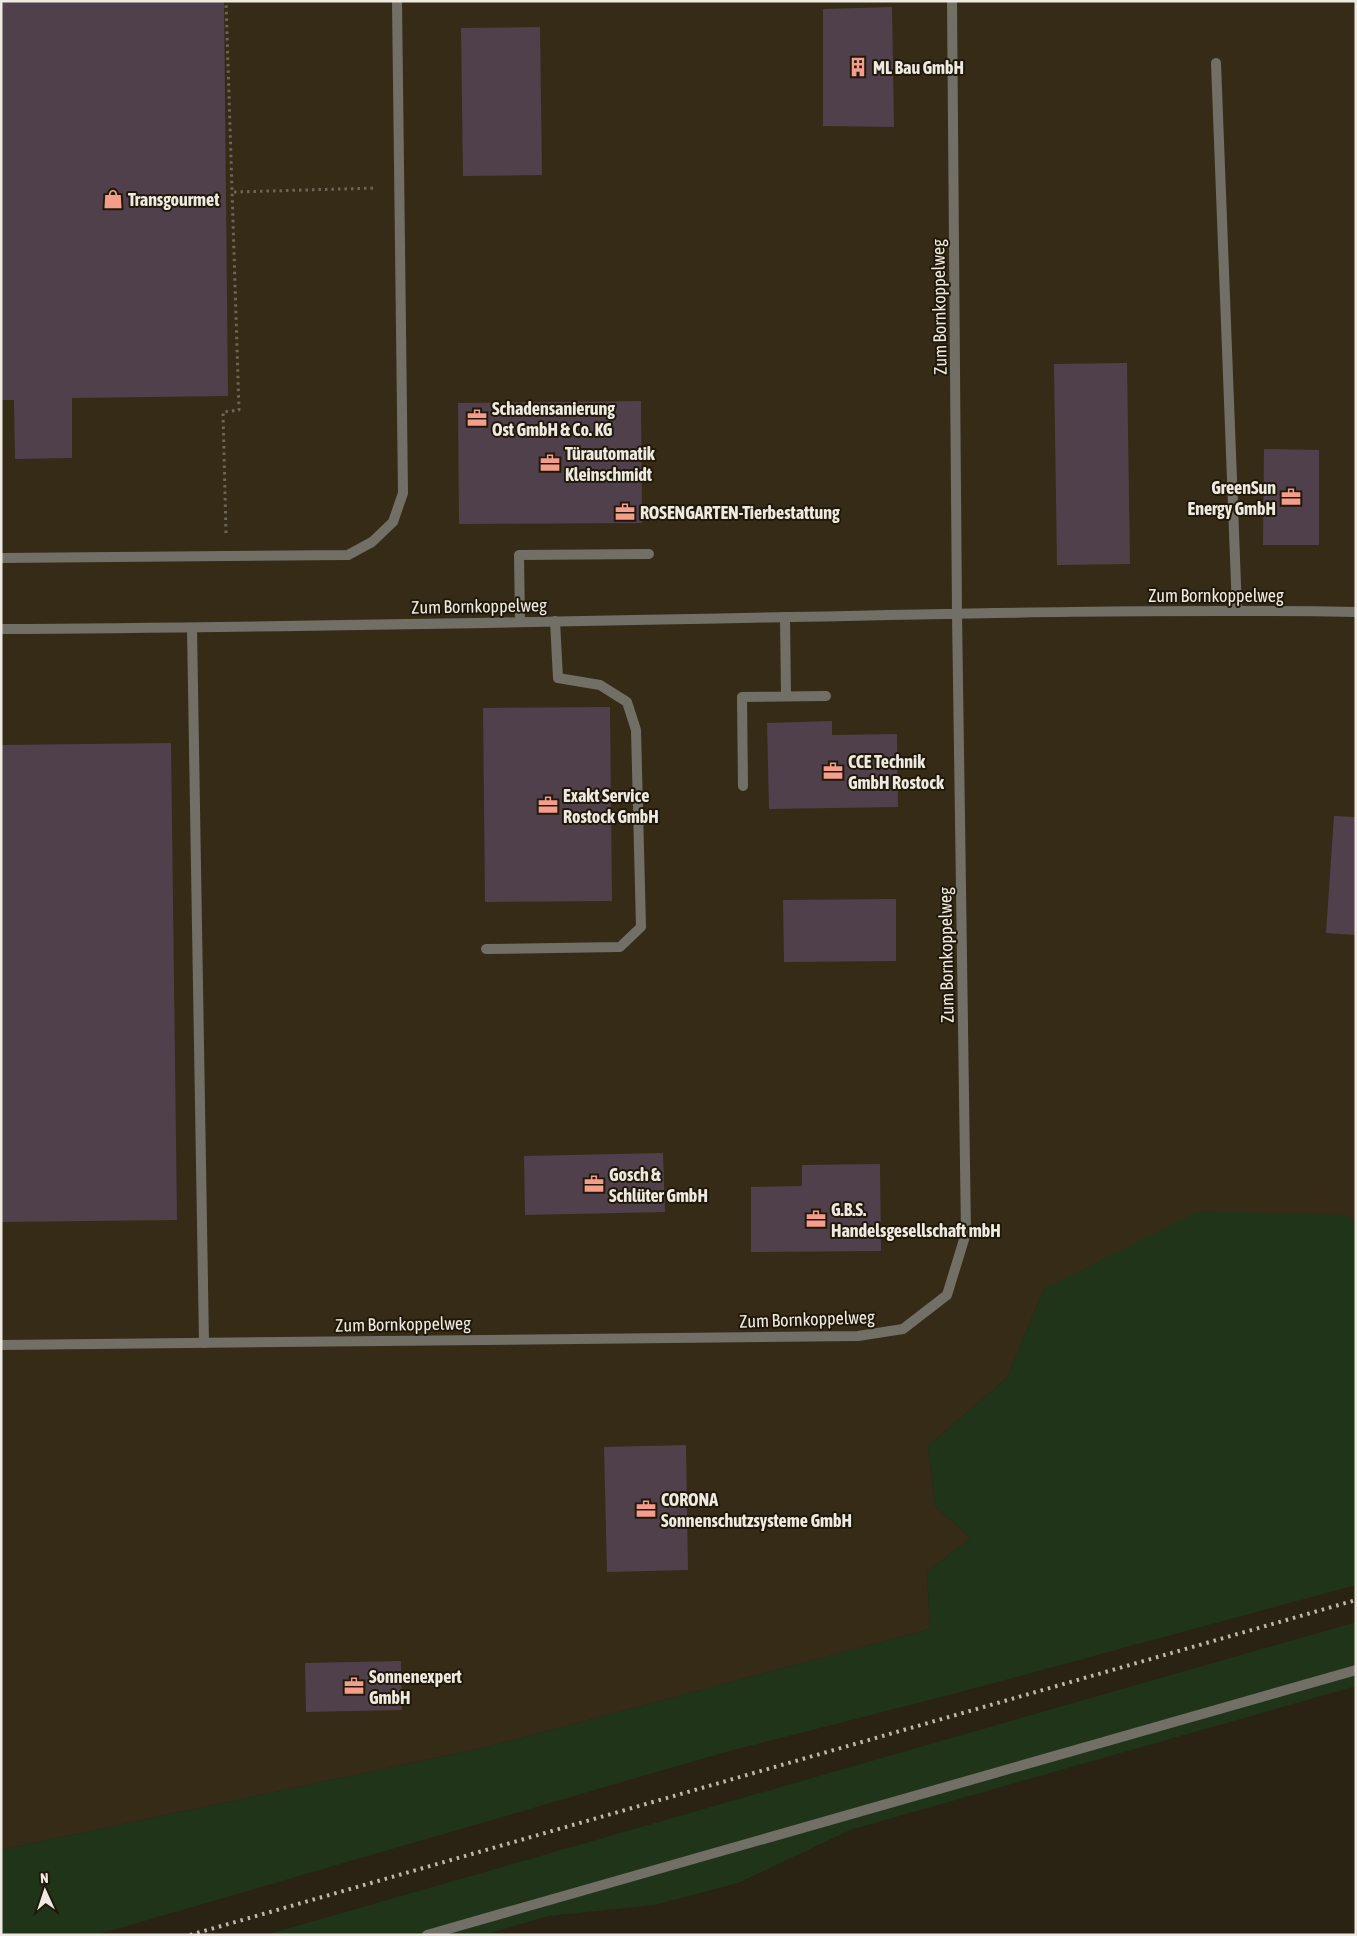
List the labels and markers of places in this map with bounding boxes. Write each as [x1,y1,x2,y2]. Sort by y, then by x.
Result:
building icon: ML Bau GmbH [847,56,869,78]
place label: ML Bau GmbH [873,57,964,78]
shop icon: Transgourmet [102,188,124,210]
place label: Transgourmet [128,189,220,210]
place label: Schadensanierung Ost GmbH & Co. KG [492,398,615,440]
office icon: Schadensanierung Ost GmbH & Co. KG [466,407,488,429]
place label: Türautomatik Kleinschmidt [565,443,656,485]
office icon: Türautomatik Kleinschmidt [539,452,561,474]
place label: GreenSun Energy GmbH [1188,477,1276,519]
office icon: GreenSun Energy GmbH [1280,486,1302,508]
office icon: ROSENGARTEN-Tierbestattung [614,501,636,523]
place label: ROSENGARTEN-Tierbestattung [640,502,840,523]
place label: CCE Technik GmbH Rostock [848,751,945,793]
office icon: CCE Technik GmbH Rostock [822,760,844,782]
place label: Exakt Service Rostock GmbH [563,785,659,827]
office icon: Exakt Service Rostock GmbH [537,794,559,816]
place label: Gosch & Schlüter GmbH [609,1164,708,1206]
office icon: Gosch & Schlüter GmbH [583,1173,605,1195]
place label: G.B.S. Handelsgesellschaft mbH [831,1199,1001,1241]
office icon: G.B.S. Handelsgesellschaft mbH [805,1208,827,1230]
place label: CORONA Sonnenschutzsysteme GmbH [661,1489,852,1531]
office icon: CORONA Sonnenschutzsysteme GmbH [635,1498,657,1520]
place label: Sonnenexpert GmbH [369,1666,462,1708]
office icon: Sonnenexpert GmbH [343,1675,365,1697]

